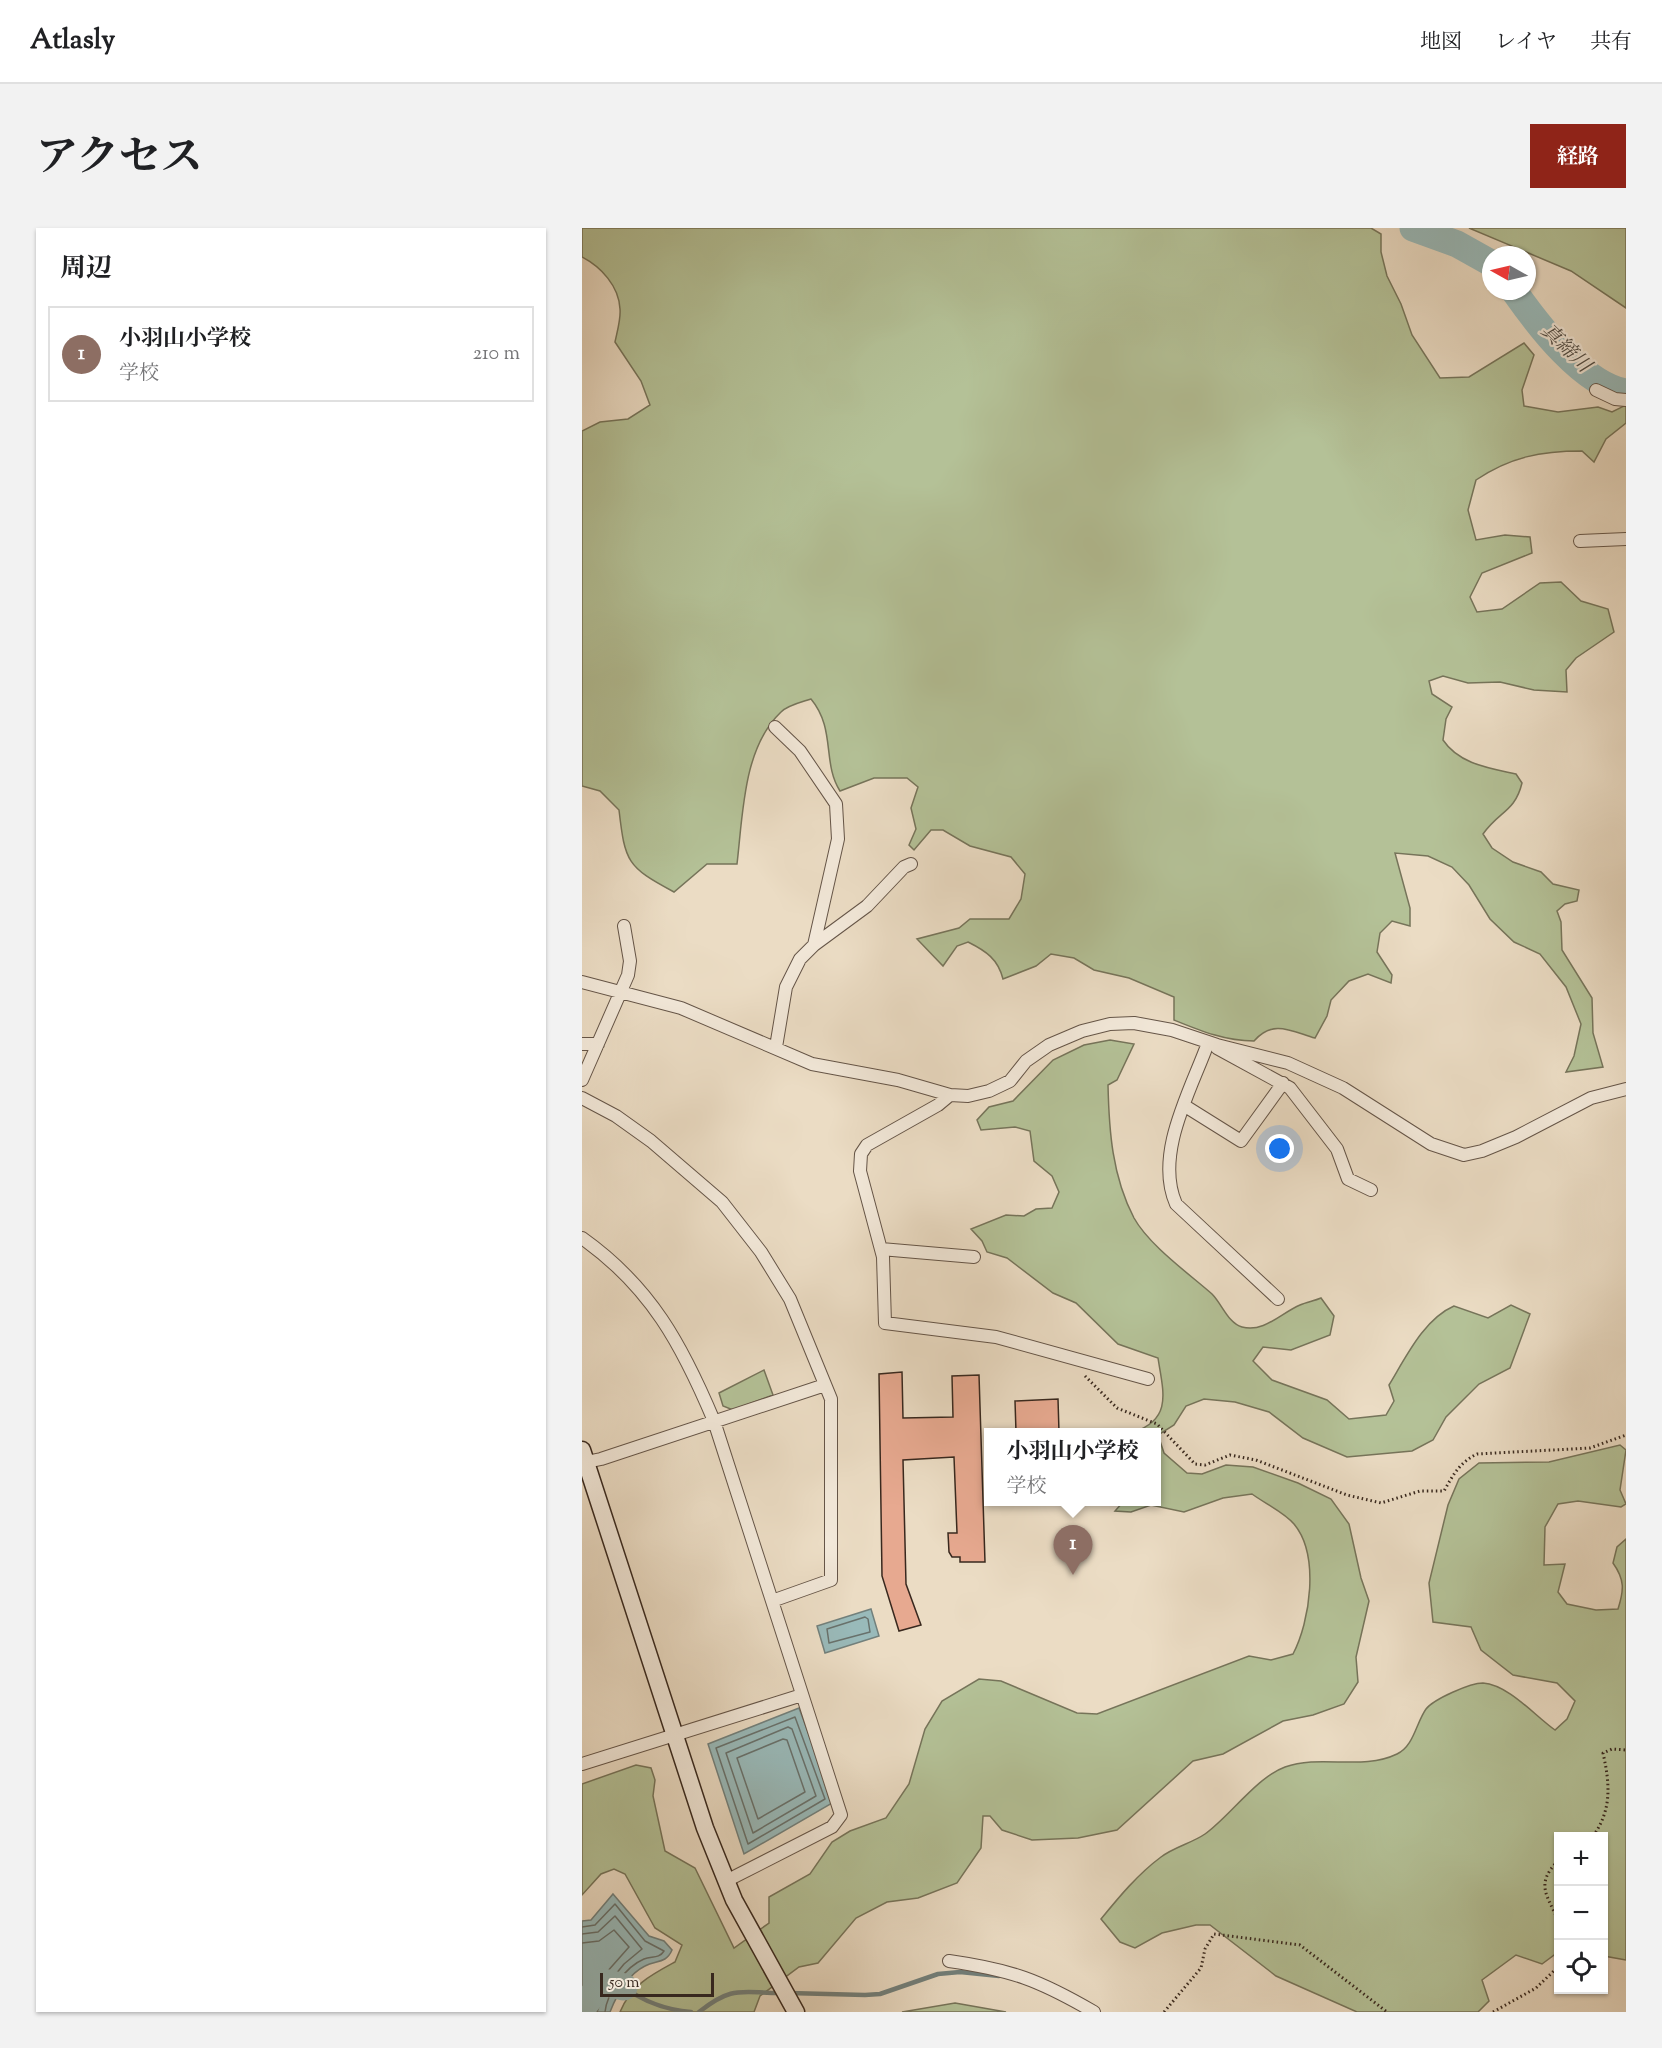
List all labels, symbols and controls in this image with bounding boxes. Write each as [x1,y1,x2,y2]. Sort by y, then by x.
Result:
text: Atlasly [30,21,115,61]
text: 地図 [1420,28,1462,58]
text: レイヤ [1495,28,1557,58]
text: 共有 [1590,28,1632,58]
button: 経路 [1530,124,1626,188]
text: アクセス [36,130,203,190]
north arrow [1482,246,1536,300]
text: 周辺 [60,251,112,288]
water label: 真締川 [1533,318,1598,382]
text: 小羽山小学校 [119,324,251,356]
text: 1 [78,340,85,369]
text: 210 m [473,340,520,369]
text: 学校 [119,360,159,389]
your location [1265,1134,1294,1163]
popup [984,1428,1161,1506]
text: 小羽山小学校 [1006,1437,1139,1469]
text: 学校 [1006,1473,1046,1502]
pin: 1 [1054,1526,1092,1575]
map controls [1554,1832,1608,1994]
button: + [1554,1832,1608,1886]
button: − [1554,1886,1608,1940]
button: locate [1554,1940,1608,1994]
scale bar [600,1970,714,1998]
text: 50 m [609,1972,640,1995]

